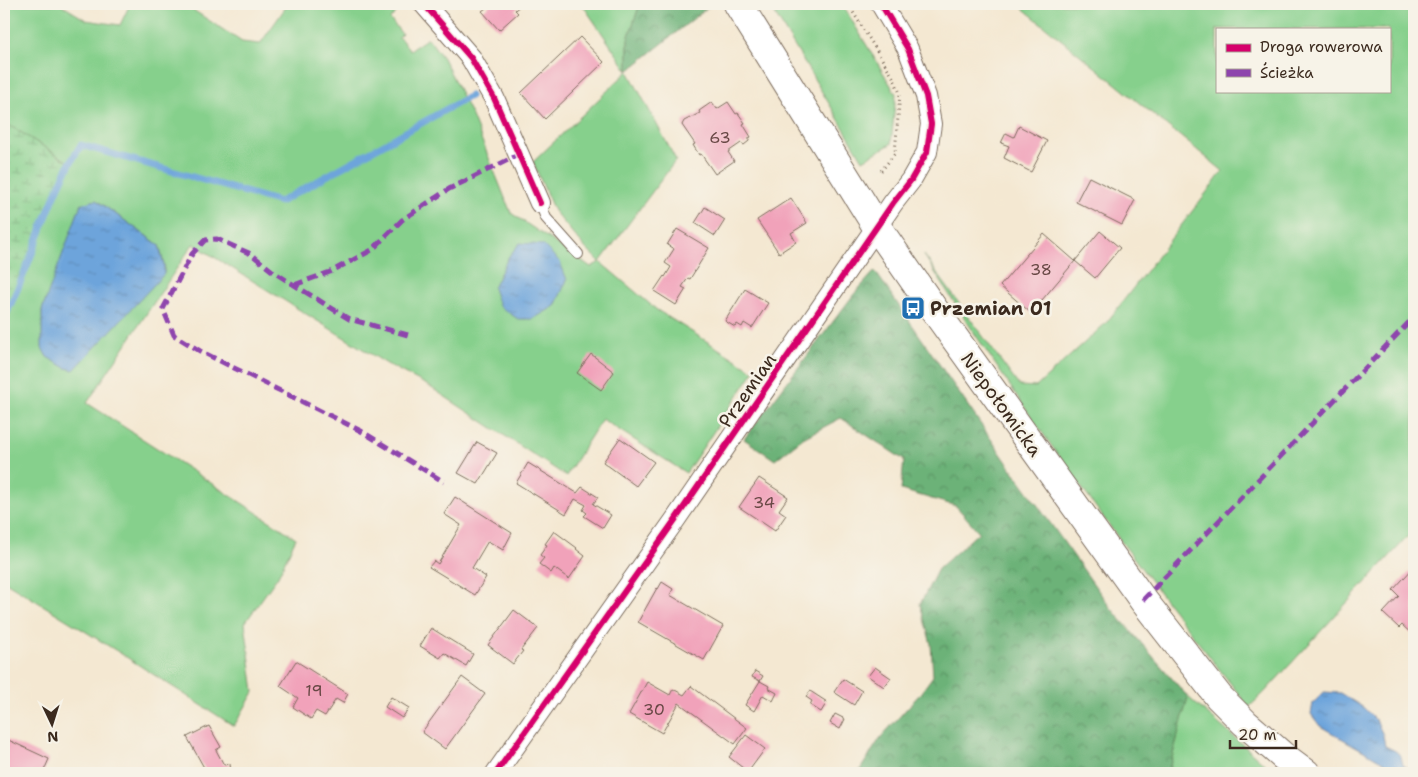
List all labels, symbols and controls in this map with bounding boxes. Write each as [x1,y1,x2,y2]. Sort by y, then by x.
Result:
legend [1216,28,1390,92]
text: Droga rowerowa [1260,37,1383,57]
text: Ścieżka [1260,62,1314,83]
house number: 63 [709,127,731,148]
house number: 38 [1030,259,1052,280]
bus stop icon: Przemian 01 [900,295,926,321]
place label: Przemian 01 [930,296,1051,321]
street label: Niepołomicka [955,347,1048,462]
street label: Przemian [713,348,782,432]
house number: 34 [753,492,775,513]
house number: 19 [305,680,323,701]
house number: 30 [643,699,665,720]
north arrow [28,700,78,750]
scale bar [1230,717,1297,749]
text: 20 m [1238,725,1277,745]
text: N [47,728,59,746]

